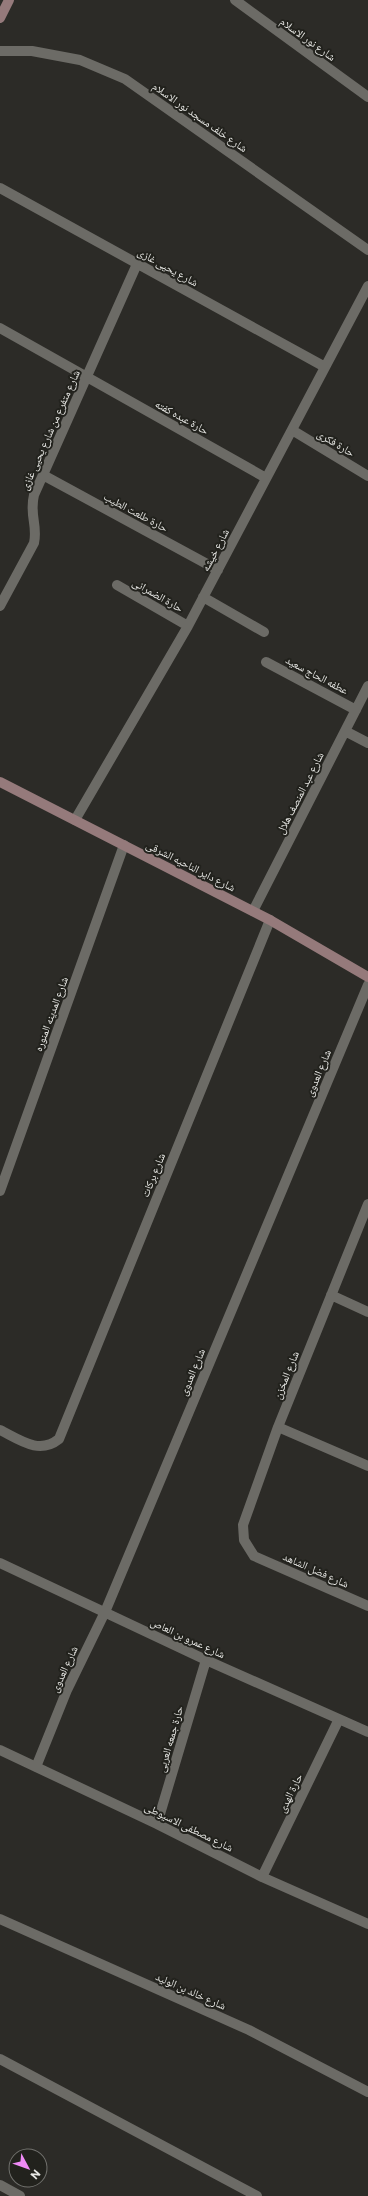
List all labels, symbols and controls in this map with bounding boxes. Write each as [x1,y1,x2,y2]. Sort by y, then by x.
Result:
street label: شارع نور الاسلام [278,14,338,64]
street label: شارع خلف مسجد نور الاسلام [150,79,250,155]
street label: شارع يحيى غازى [135,245,201,289]
street label: شارع متفرع من شارع يحيى غازى [17,368,83,492]
street label: حارة عبده كفته [153,397,211,437]
street label: حارة فكرى [315,426,357,460]
street label: حارة طلعت الطيب [102,489,171,534]
street label: شارع خيشه [198,526,232,574]
street label: حارة الضمرانى [130,575,186,615]
street label: عطفه الحاج سعيد [283,653,351,698]
street label: شارع عبد المنصف هلال [273,750,327,836]
street label: شارع داير الناحيه الشرقى [144,837,238,895]
street label: شارع المدينه المنوره [31,975,71,1053]
street label: شارع العدوى [302,1047,334,1099]
street label: شارع بركات [138,1151,168,1199]
street label: شارع العدوى [176,1346,208,1398]
street label: شارع المخزن [270,1349,302,1401]
street label: شارع فضل الشاهد [281,1549,351,1591]
street label: شارع عمرو بن العاص [148,1615,228,1661]
street label: شارع العدوى [47,1644,81,1694]
street label: حارة جمعه العربى [154,1704,186,1774]
street label: حارة الهدى [275,1771,305,1815]
street label: شارع مصطفى الاسيوطى [142,1799,236,1855]
street label: شارع خالد بن الوليد [154,1969,228,2013]
north arrow [8,2148,48,2188]
text: N [28,2168,44,2182]

